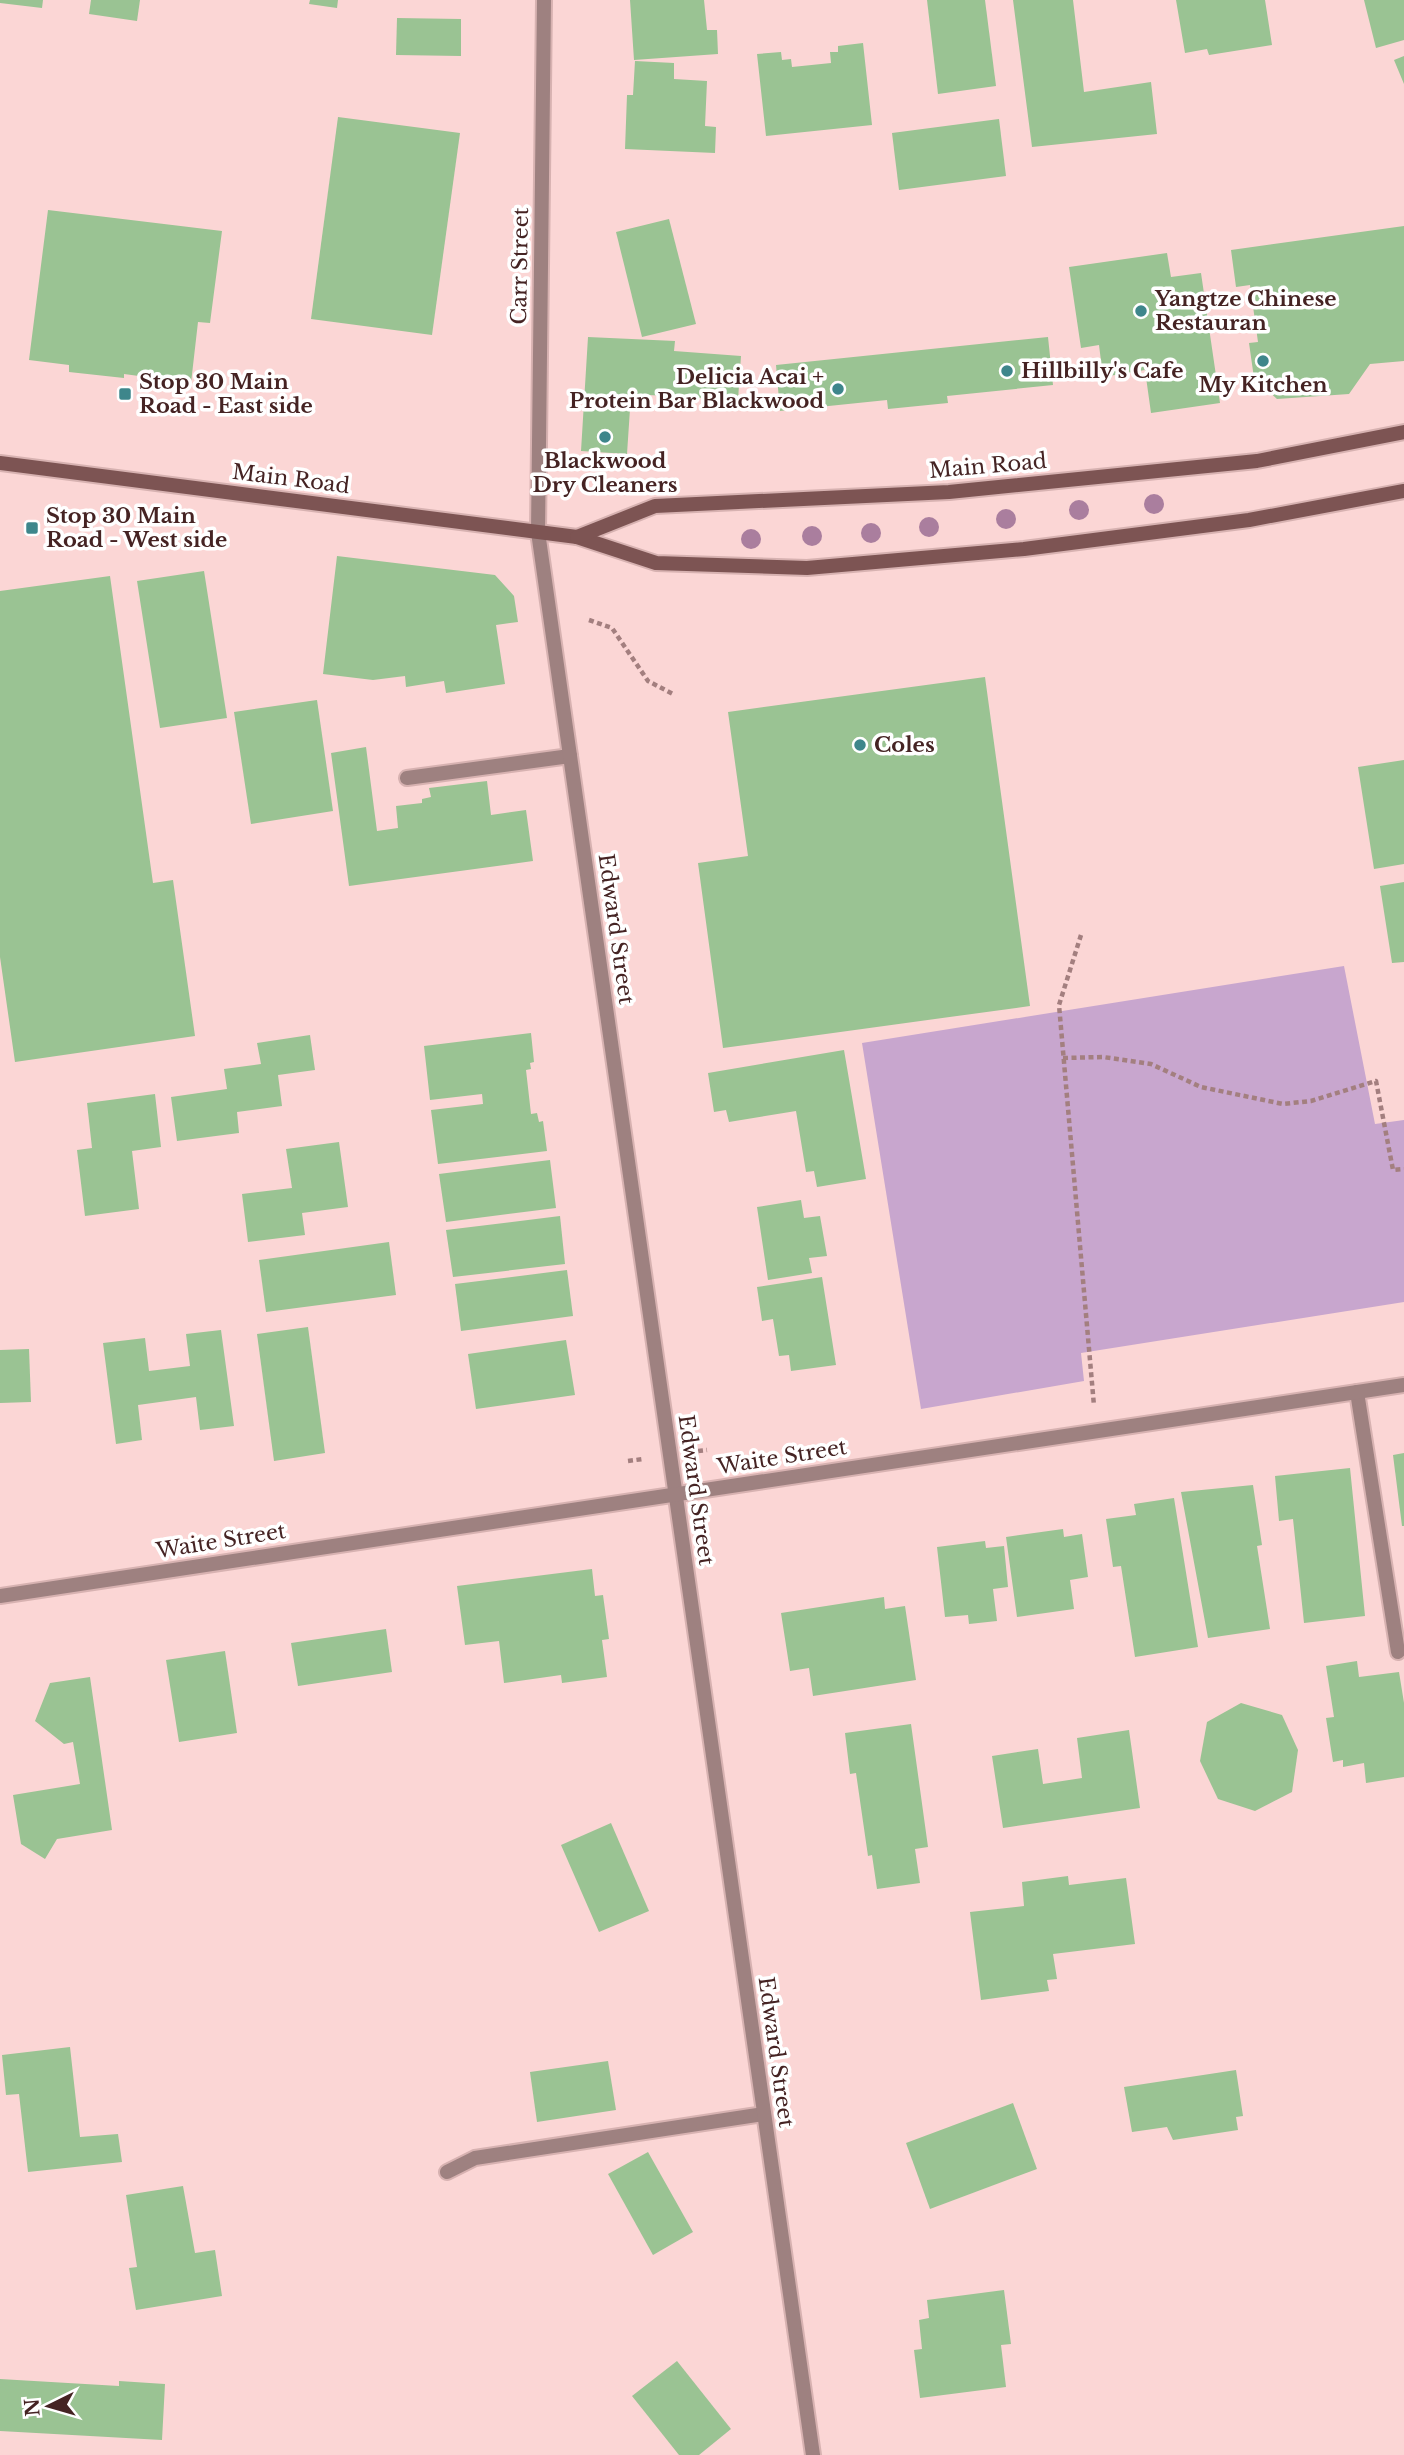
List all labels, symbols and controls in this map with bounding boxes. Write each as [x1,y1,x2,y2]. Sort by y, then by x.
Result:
street label: Carr Street [506,207,534,325]
place label: Yangtze Chinese Restauran [1154,286,1336,336]
marker: Yangtze Chinese Restauran [1133,303,1149,319]
marker: My Kitchen [1255,353,1271,369]
place label: Hillbilly's Cafe [1021,358,1183,384]
marker: Hillbilly's Cafe [999,363,1015,379]
place label: Delicia Acai + Protein Bar Blackwood [569,364,824,414]
place label: Stop 30 Main Road - East side [139,369,313,419]
place label: My Kitchen [1198,372,1328,398]
marker: Delicia Acai + Protein Bar Blackwood [830,381,846,397]
marker: Stop 30 Main Road - East side [117,386,133,402]
marker: Blackwood Dry Cleaners [597,429,613,445]
place label: Blackwood Dry Cleaners [532,448,678,498]
street label: Main Road [928,448,1048,484]
street label: Main Road [231,459,351,499]
place label: Stop 30 Main Road - West side [46,503,227,553]
marker: Stop 30 Main Road - West side [24,520,40,536]
place label: Coles [874,732,935,758]
marker: Coles [852,737,868,753]
street label: Edward Street [593,852,639,1006]
street label: Edward Street [673,1413,719,1567]
street label: Waite Street [714,1434,849,1480]
street label: Waite Street [153,1518,288,1564]
street label: Edward Street [753,1975,799,2129]
north arrow [14,2371,84,2441]
text: N [20,2397,45,2417]

